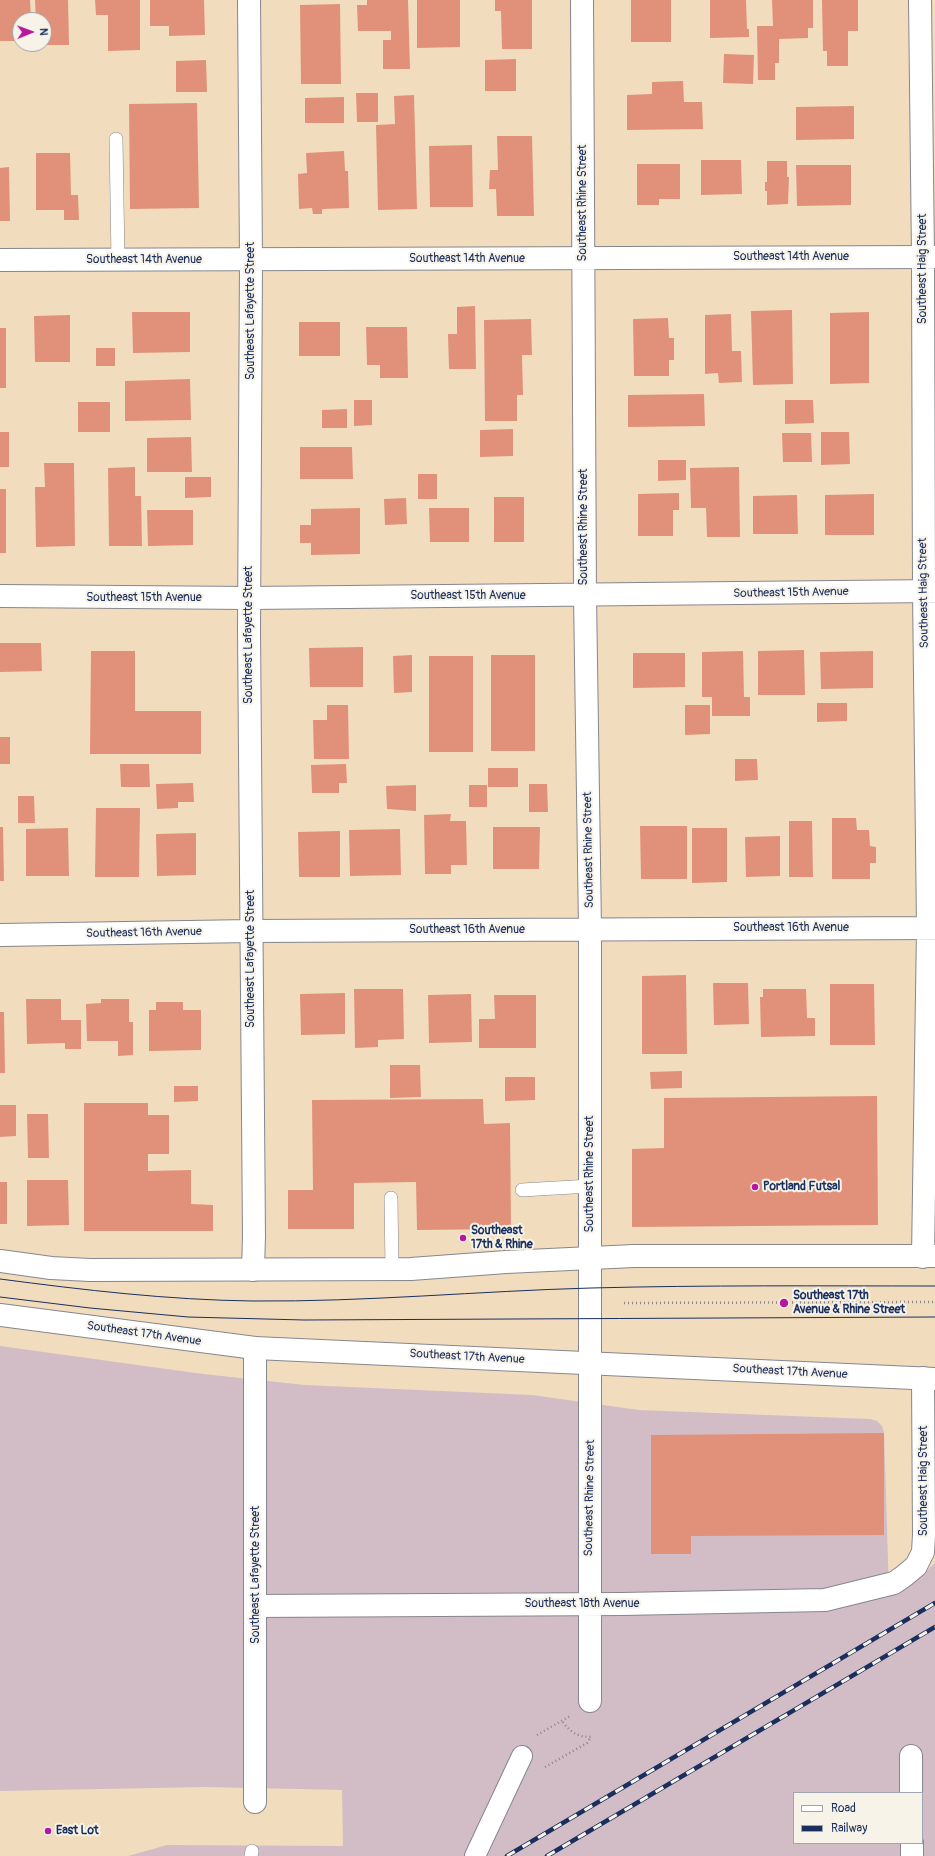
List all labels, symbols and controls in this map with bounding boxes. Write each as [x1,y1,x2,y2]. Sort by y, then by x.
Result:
north arrow [12,12,52,52]
text: N [37,28,50,36]
street label: Southeast Rhine Street [576,145,590,261]
street label: Southeast Haig Street [916,214,930,324]
street label: Southeast Lafayette Street [244,242,258,380]
street label: Southeast 14th Avenue [733,250,849,264]
street label: Southeast 14th Avenue [409,252,525,266]
street label: Southeast 14th Avenue [86,253,202,267]
street label: Southeast Rhine Street [577,469,591,585]
street label: Southeast Haig Street [916,538,932,648]
street label: Southeast Lafayette Street [242,566,256,704]
street label: Southeast 15th Avenue [733,585,849,601]
street label: Southeast 15th Avenue [410,589,526,603]
street label: Southeast 15th Avenue [86,591,202,605]
street label: Southeast Rhine Street [581,791,597,909]
street label: Southeast Lafayette Street [244,890,258,1028]
street label: Southeast 16th Avenue [733,921,849,935]
street label: Southeast 16th Avenue [409,923,525,937]
street label: Southeast 16th Avenue [86,925,202,941]
street label: Southeast Rhine Street [583,1116,597,1232]
place label: Portland Futsal [763,1180,840,1194]
marker: Portland Futsal [750,1182,760,1192]
place label: Southeast 17th & Rhine [471,1224,533,1252]
marker: Southeast 17th & Rhine [458,1233,468,1243]
place label: Southeast 17th Avenue & Rhine Street [793,1289,905,1317]
marker: Southeast 17th Avenue & Rhine Street [778,1297,790,1309]
street label: Southeast 17th Avenue [86,1319,202,1349]
street label: Southeast 17th Avenue [409,1347,525,1367]
street label: Southeast 17th Avenue [732,1362,848,1382]
street label: Southeast Haig Street [917,1426,931,1536]
street label: Southeast Rhine Street [582,1439,598,1557]
street label: Southeast Lafayette Street [249,1506,263,1644]
street label: Southeast 18th Avenue [525,1597,639,1611]
legend [793,1792,923,1844]
text: Road [831,1801,856,1816]
text: Railway [831,1821,867,1836]
place label: East Lot [56,1824,99,1838]
marker: East Lot [43,1826,53,1836]

